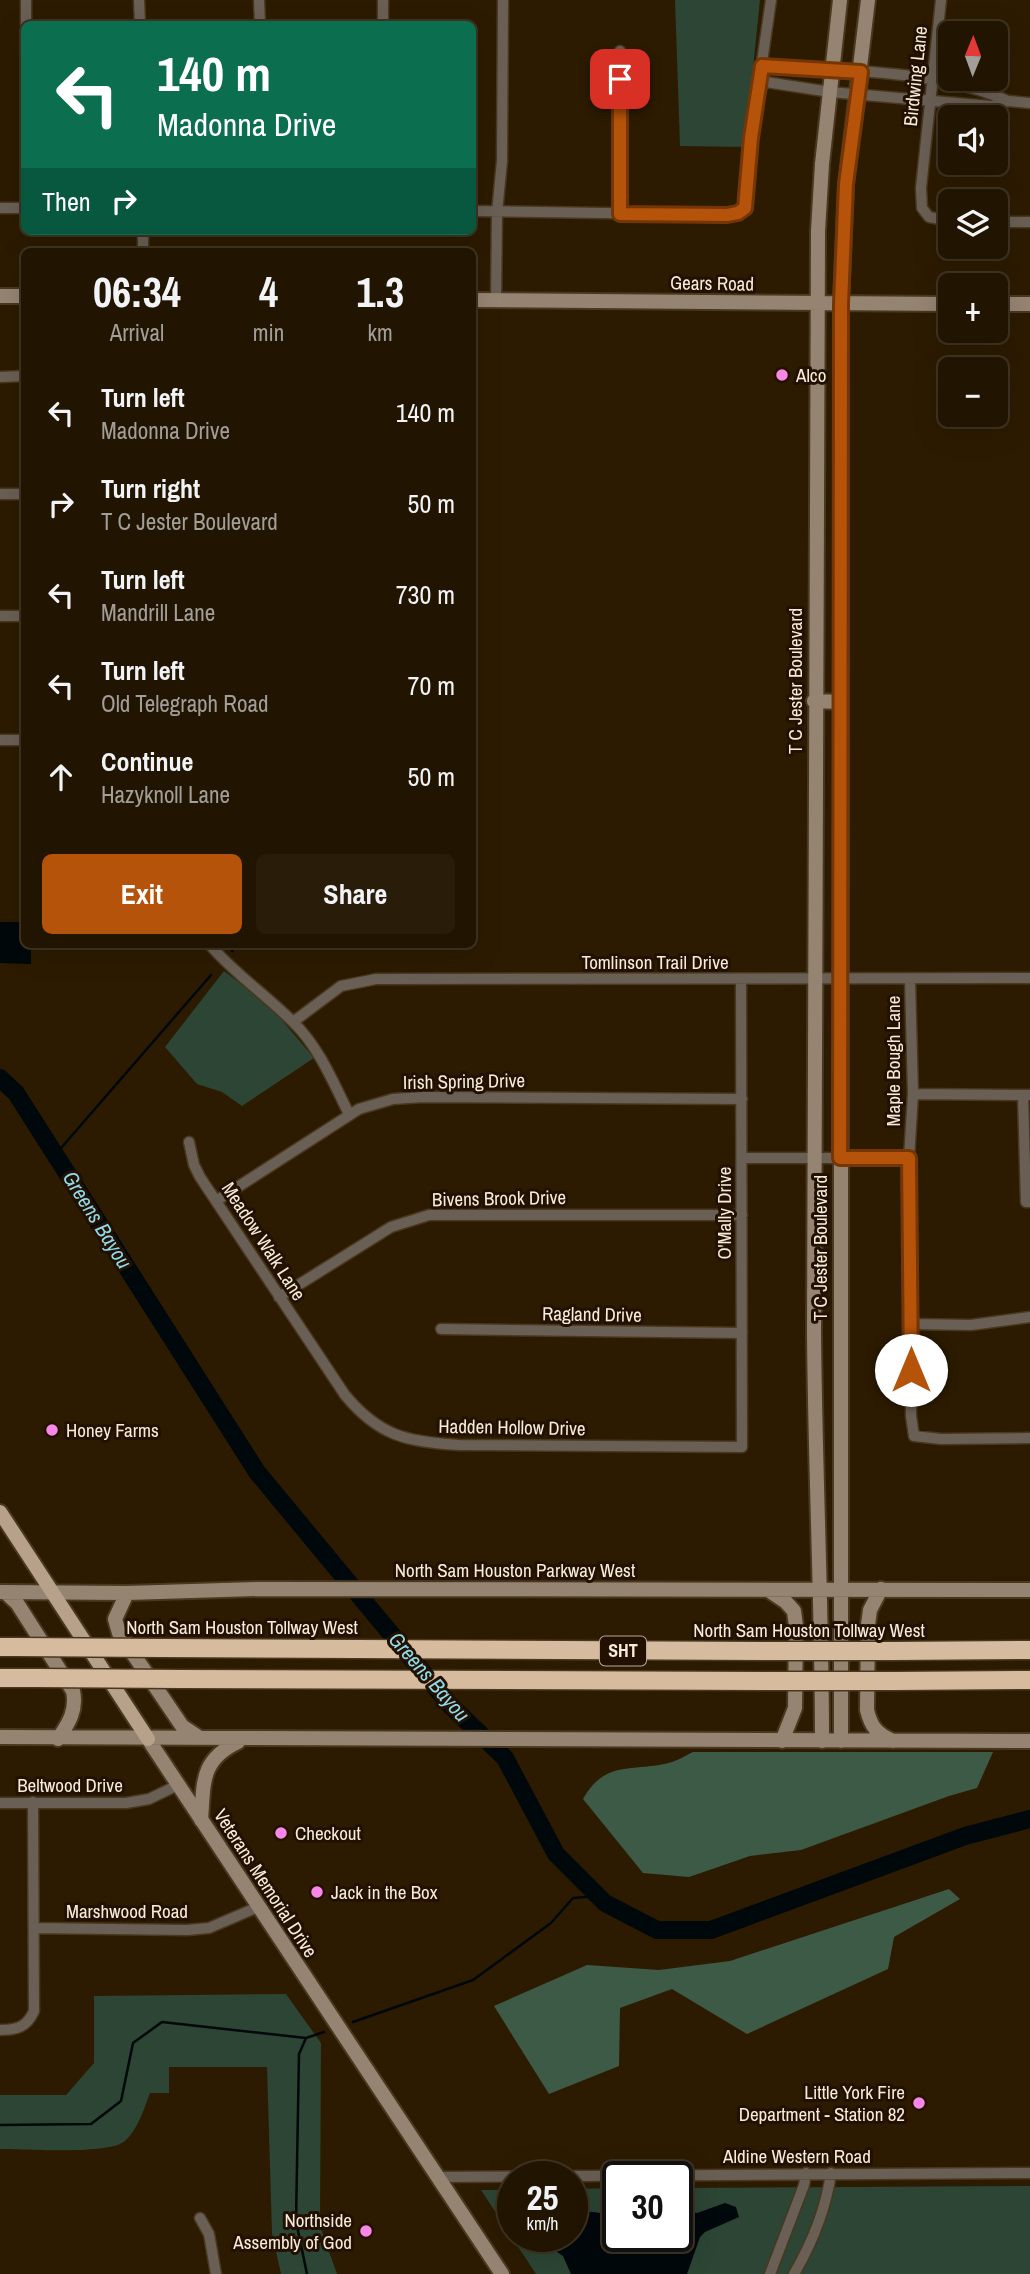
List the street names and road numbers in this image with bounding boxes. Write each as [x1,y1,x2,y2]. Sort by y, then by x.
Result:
street label: Birdwing Lane [897,25,933,127]
street label: Gears Road [670,269,754,297]
street label: T C Jester Boulevard [782,608,808,754]
street label: Tomlinson Trail Drive [581,949,729,975]
street label: Maple Bough Lane [880,996,906,1126]
street label: Irish Spring Drive [403,1067,525,1095]
street label: O'Mally Drive [711,1166,737,1260]
street label: T C Jester Boulevard [807,1175,833,1321]
street label: Meadow Walk Lane [216,1177,312,1305]
street label: Bivens Brook Drive [432,1184,566,1212]
street label: Ragland Drive [542,1300,642,1328]
street label: Hadden Hollow Drive [438,1413,586,1441]
street label: North Sam Houston Parkway West [395,1557,636,1583]
street label: North Sam Houston Tollway West [126,1614,358,1640]
street label: North Sam Houston Tollway West [693,1617,925,1643]
road number: SHT [600,1636,646,1666]
street label: Beltwood Drive [17,1772,123,1798]
street label: Veterans Memorial Drive [208,1804,324,1962]
street label: Marshwood Road [66,1898,188,1924]
street label: Aldine Western Road [722,2143,871,2169]

